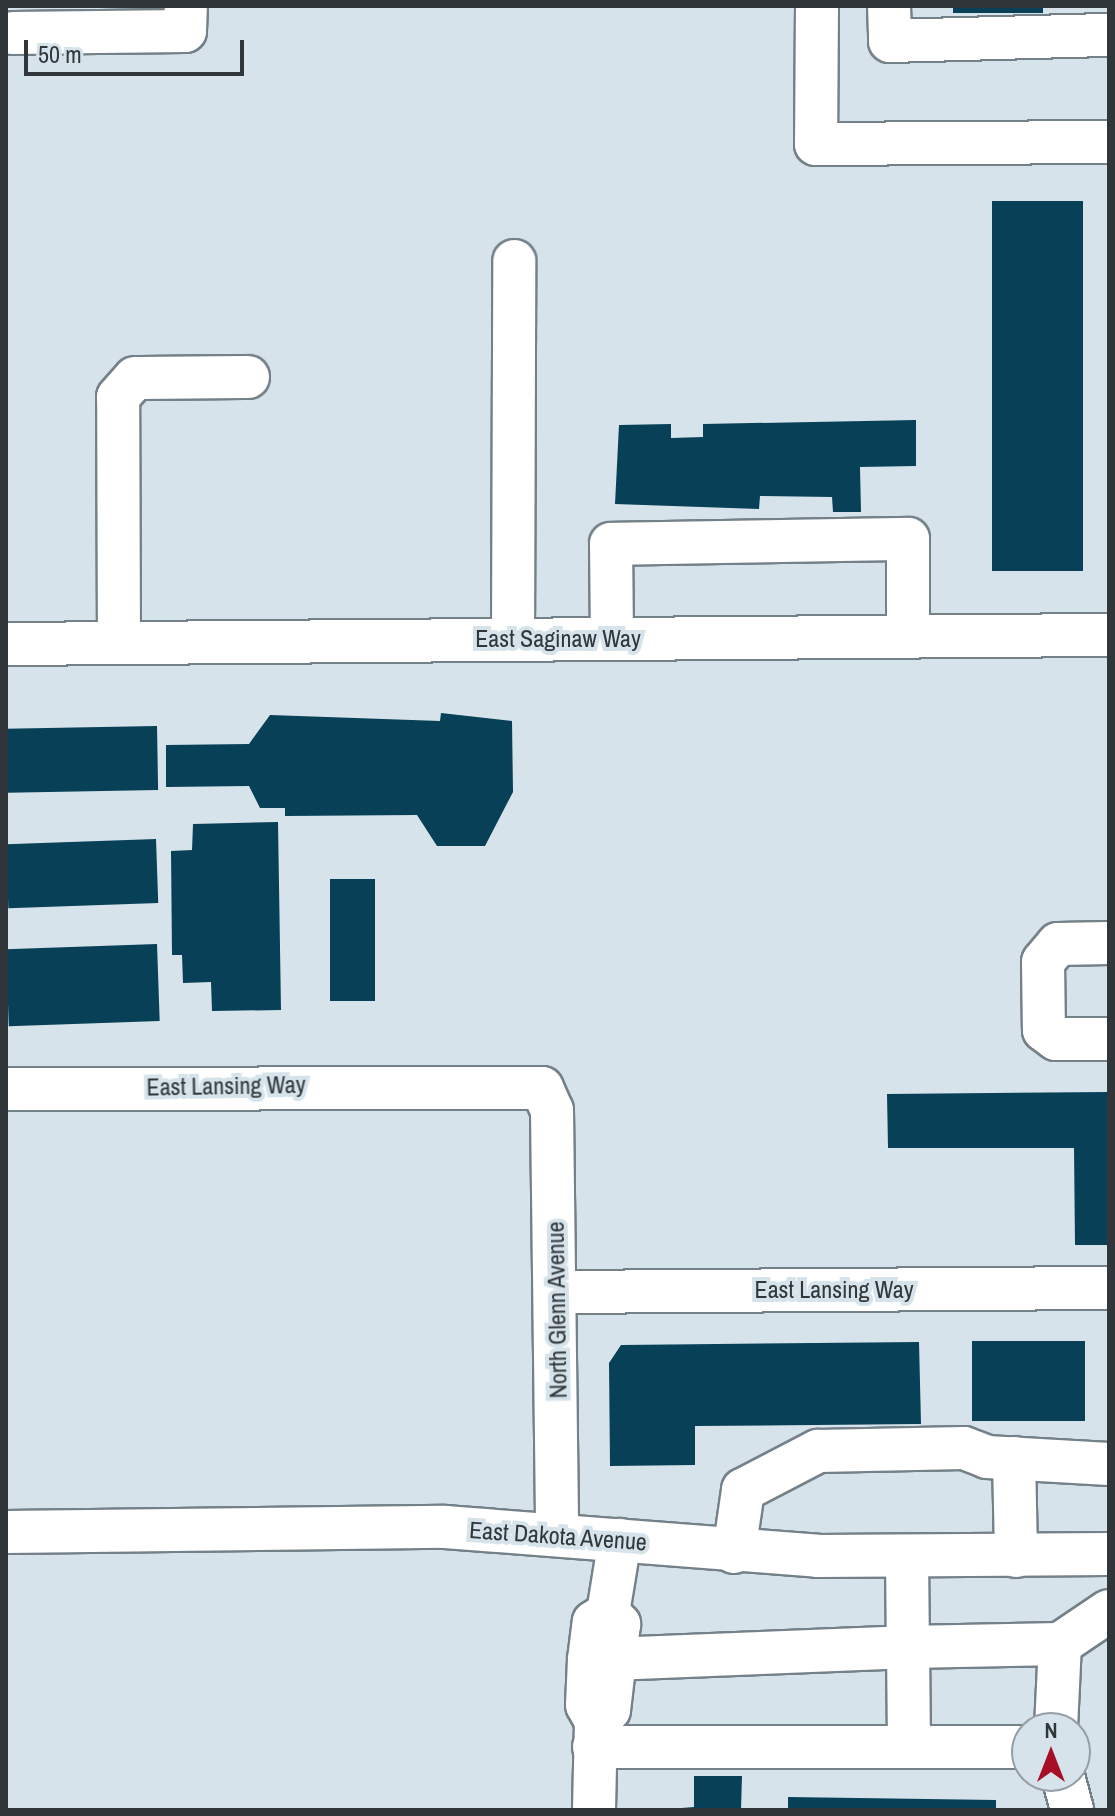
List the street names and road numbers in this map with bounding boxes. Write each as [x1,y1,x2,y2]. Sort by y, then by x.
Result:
street label: East Saginaw Way [475,625,641,653]
street label: East Lansing Way [146,1070,306,1102]
street label: North Glenn Avenue [541,1221,573,1399]
street label: East Lansing Way [755,1276,913,1304]
street label: East Dakota Avenue [468,1515,648,1557]

